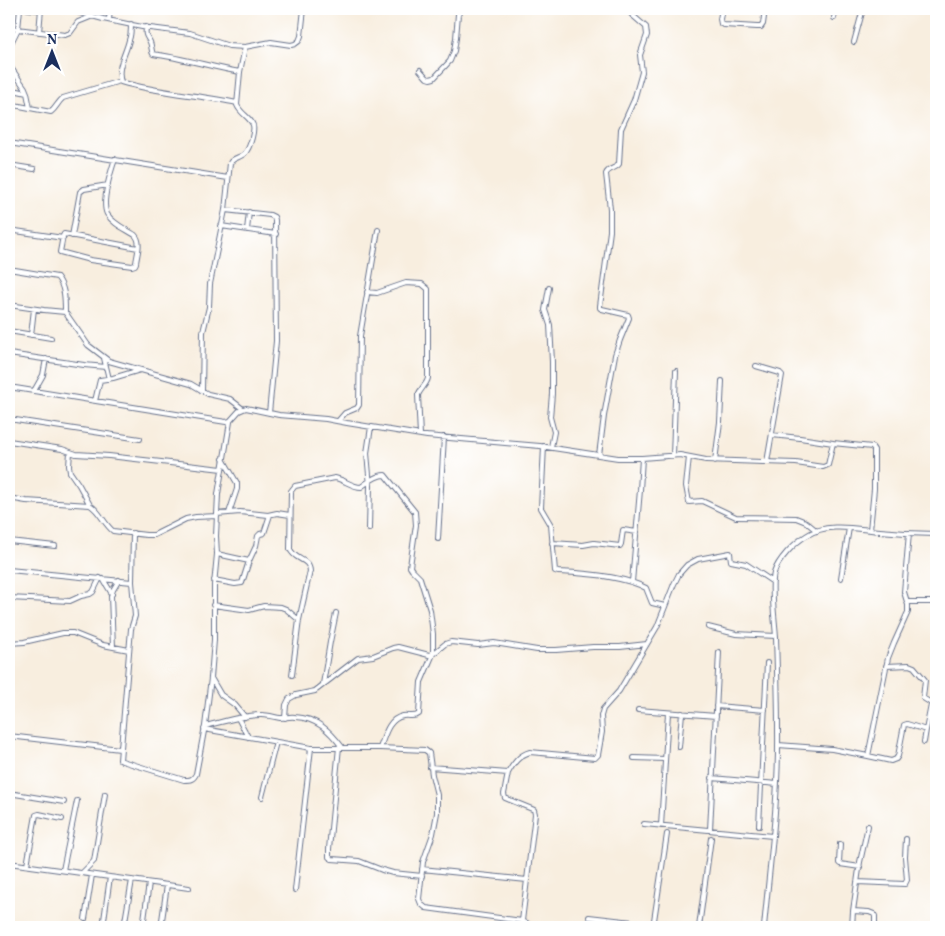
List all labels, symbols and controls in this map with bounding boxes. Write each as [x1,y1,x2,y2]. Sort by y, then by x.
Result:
north arrow [28,28,78,78]
text: N [47,31,57,50]

